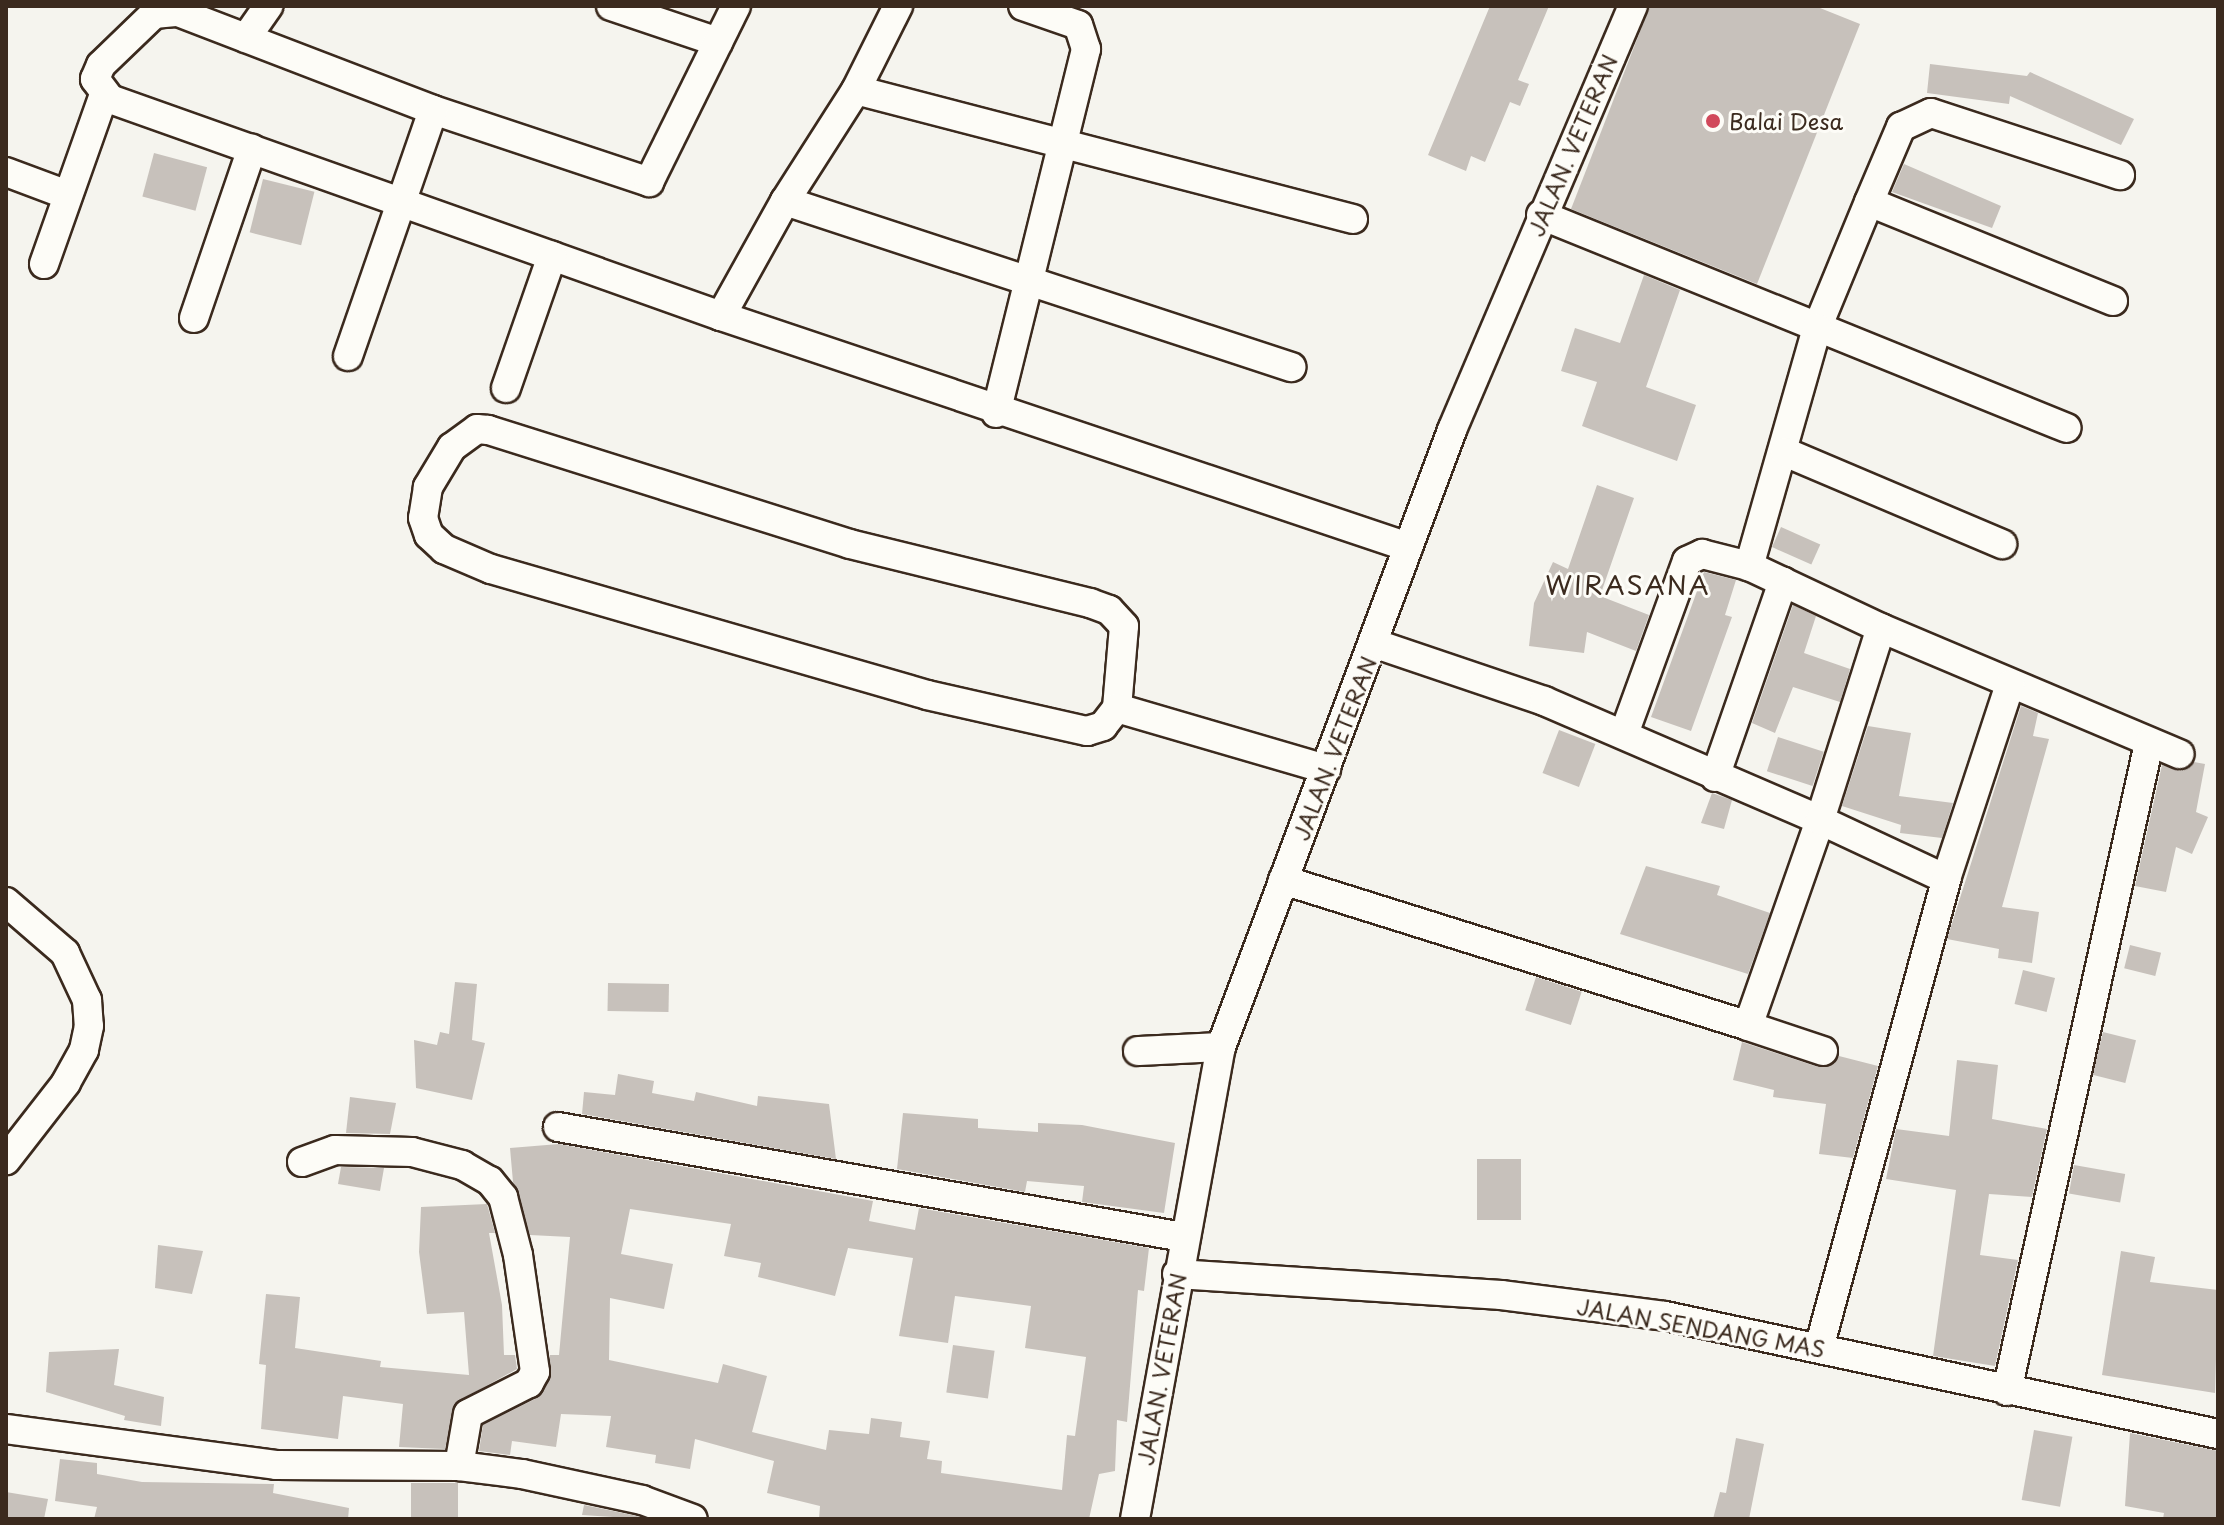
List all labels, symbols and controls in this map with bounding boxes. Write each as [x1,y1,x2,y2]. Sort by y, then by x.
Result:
street label: JALAN. VETERAN [1522,50,1622,240]
place label: Balai Desa [1729,108,1844,134]
marker: Balai Desa [1704,112,1722,130]
district label: WIRASANA [1545,569,1711,601]
street label: JALAN. VETERAN [1287,652,1381,844]
street label: JALAN. VETERAN [1131,1271,1191,1467]
street label: JALAN SENDANG MAS [1573,1292,1829,1362]

